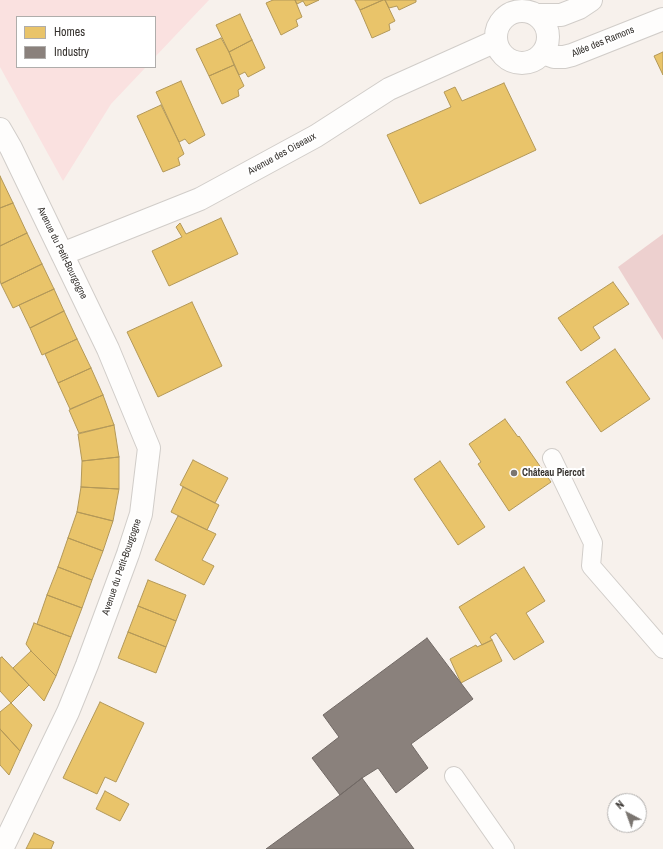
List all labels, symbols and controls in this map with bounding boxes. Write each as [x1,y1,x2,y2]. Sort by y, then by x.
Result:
legend [16,16,156,68]
text: Homes [54,24,85,40]
street label: Allée des Ramons [570,24,636,60]
text: Industry [54,44,89,60]
street label: Avenue des Oiseaux [246,130,318,178]
street label: Avenue du Petit-Bourgogne [34,205,90,301]
place label: Château Piercot [522,467,584,479]
marker: Château Piercot [509,468,519,478]
street label: Avenue du Petit-Bourgogne [100,517,144,617]
north arrow [607,793,647,833]
text: N [613,797,627,812]

